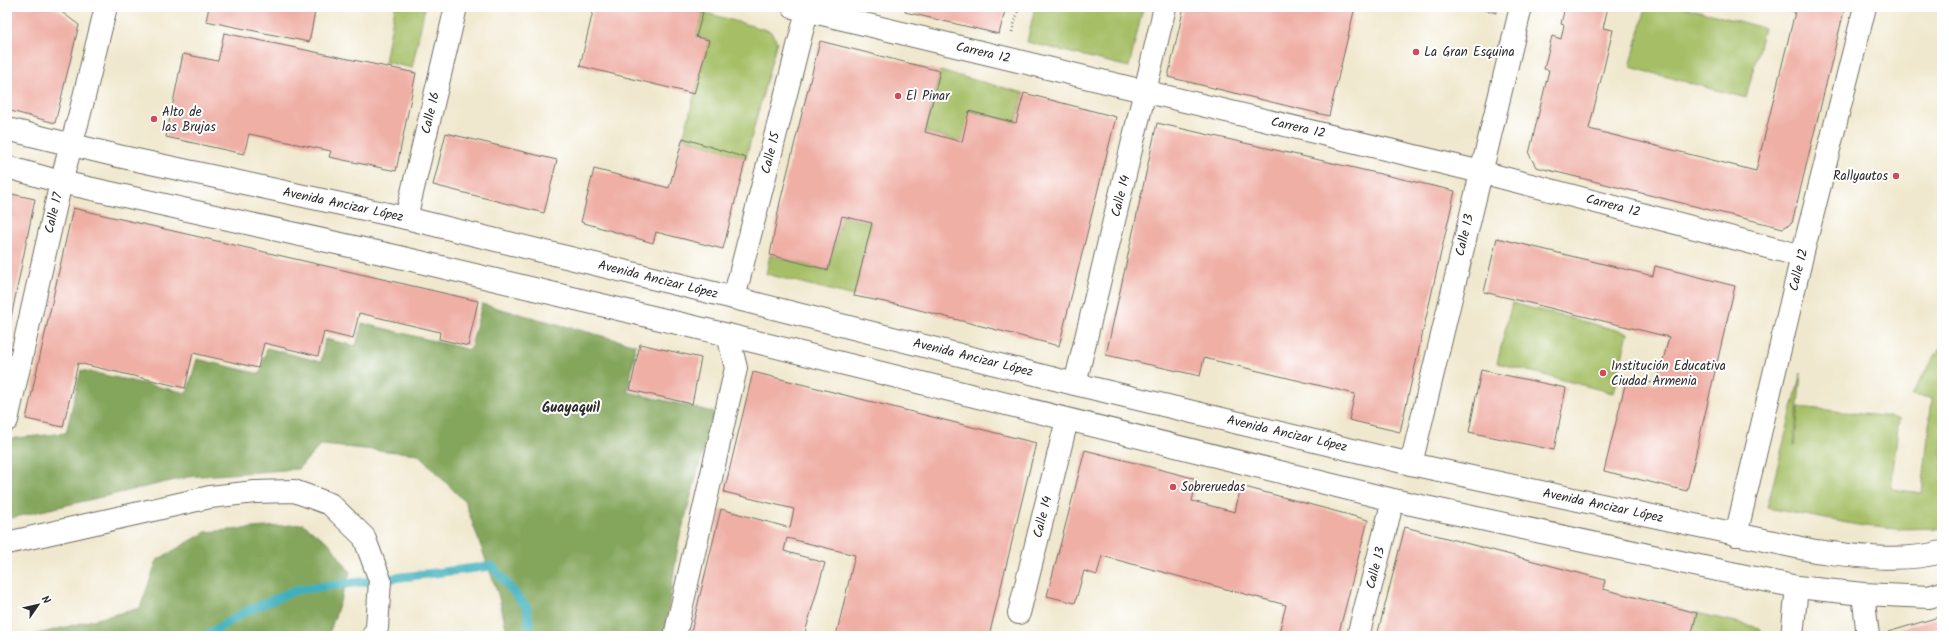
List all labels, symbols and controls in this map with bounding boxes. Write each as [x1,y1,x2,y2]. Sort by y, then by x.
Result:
street label: Carrera 12 [954,37,1012,69]
place label: La Gran Esquina [1424,42,1515,63]
marker: La Gran Esquina [1411,47,1421,57]
place label: El Pinar [906,86,950,107]
street label: Calle 16 [416,90,446,136]
marker: El Pinar [893,91,903,101]
place label: Alto de las Brujas [162,102,216,138]
street label: Carrera 12 [1269,112,1327,144]
marker: Alto de las Brujas [149,114,159,124]
street label: Calle 15 [756,129,787,176]
place label: Rallyautos [1833,166,1888,187]
marker: Rallyautos [1891,171,1901,181]
street label: Calle 14 [1106,173,1136,219]
street label: Avenida Ancizar López [281,182,406,228]
street label: Calle 17 [39,189,69,236]
street label: Carrera 12 [1583,189,1643,223]
street label: Calle 13 [1450,212,1480,258]
street label: Calle 12 [1784,247,1814,293]
street label: Avenida Ancizar López [596,255,720,305]
street label: Avenida Ancizar López [911,333,1035,383]
place label: Institución Educativa Ciudad Armenia [1611,356,1726,392]
marker: Institución Educativa Ciudad Armenia [1598,368,1608,378]
district label: Guayaquil [542,397,600,419]
street label: Avenida Ancizar López [1225,410,1349,458]
place label: Sobreruedas [1181,477,1246,498]
marker: Sobreruedas [1168,482,1178,492]
street label: Avenida Ancizar López [1541,483,1666,529]
street label: Calle 14 [1028,494,1058,540]
street label: Calle 13 [1361,545,1391,591]
north arrow [18,585,58,625]
text: N [36,592,55,608]

